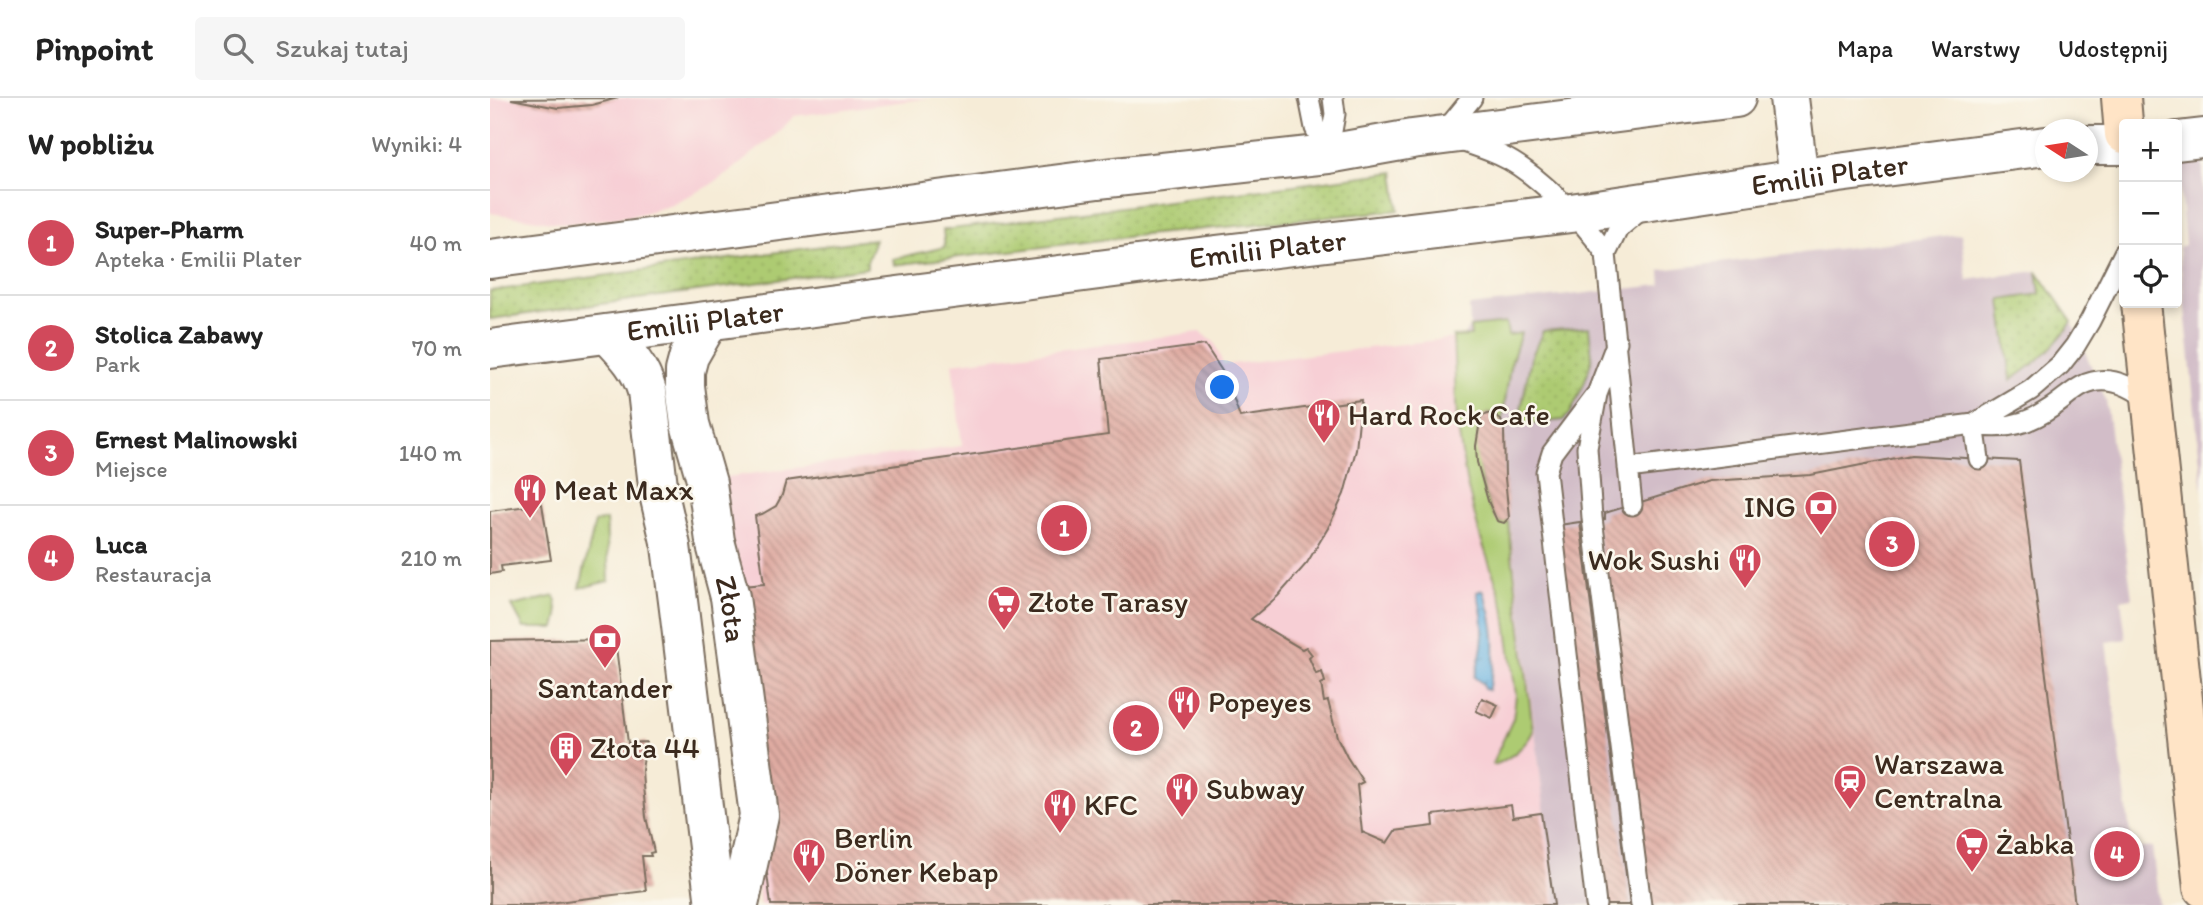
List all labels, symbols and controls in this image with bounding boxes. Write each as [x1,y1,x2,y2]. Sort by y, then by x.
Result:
search box [195,17,685,80]
text: Pinpoint [35,29,153,68]
icon: search [219,29,257,67]
text: Szukaj tutaj [275,32,409,64]
text: Mapa [1837,34,1893,63]
text: Warstwy [1931,34,2020,63]
text: Udostępnij [2058,34,2168,63]
north arrow [2035,119,2098,182]
map controls [2119,119,2182,308]
button: + [2119,119,2182,182]
text: W pobliżu [28,125,154,162]
text: Wyniki: 4 [371,130,462,158]
street label: Emilii Plater [1749,145,1911,204]
button: − [2119,182,2182,245]
text: Super-Pharm [95,213,244,245]
street label: Emilii Plater [1187,221,1349,276]
text: 1 [46,229,56,257]
text: 40 m [409,229,462,257]
text: Apteka · Emilii Plater [95,245,302,273]
button: locate [2119,245,2182,308]
street label: Emilii Plater [624,292,787,349]
text: Stolica Zabawy [95,318,263,350]
text: 2 [45,334,57,362]
text: 70 m [412,334,462,362]
text: Park [95,350,140,378]
your location [1205,370,1239,404]
restaurant icon: Hard Rock Cafe [1305,396,1343,445]
place label: Hard Rock Cafe [1348,396,1550,433]
text: Ernest Malinowski [95,423,298,455]
text: 3 [45,439,57,467]
text: 140 m [399,439,462,467]
text: Miejsce [95,455,168,483]
restaurant icon: Meat Maxx [511,471,549,520]
place label: Meat Maxx [554,471,694,508]
place label: ING [1744,488,1796,525]
bank icon: ING [1802,488,1840,537]
pin: 1 [1041,502,1087,554]
pin: 3 [1869,518,1915,570]
text: Luca [95,528,147,560]
place label: Wok Sushi [1588,541,1720,578]
restaurant icon: Wok Sushi [1726,541,1764,590]
text: 4 [44,544,58,572]
text: 210 m [401,544,462,572]
text: Restauracja [95,560,212,588]
street label: Złota [707,571,755,645]
supermarket icon: Złote Tarasy [985,583,1023,632]
place label: Złote Tarasy [1028,583,1188,620]
bank icon: Santander [586,621,624,670]
place label: Santander [538,669,673,706]
restaurant icon: Popeyes [1165,683,1203,732]
place label: Popeyes [1208,683,1312,720]
pin: 2 [1113,702,1159,754]
building icon: Złota 44 [547,729,585,778]
place label: Złota 44 [590,729,700,766]
place label: Warszawa Centralna [1874,745,2005,816]
station icon: Warszawa Centralna [1831,762,1869,811]
restaurant icon: Subway [1163,770,1201,819]
place label: Subway [1206,770,1304,807]
restaurant icon: KFC [1041,786,1079,835]
place label: KFC [1084,786,1138,823]
place label: Berlin Döner Kebap [834,819,999,890]
supermarket icon: Żabka [1953,825,1991,874]
place label: Żabka [1996,825,2075,862]
pin: 4 [2094,828,2140,880]
restaurant icon: Berlin Döner Kebap [790,836,828,885]

